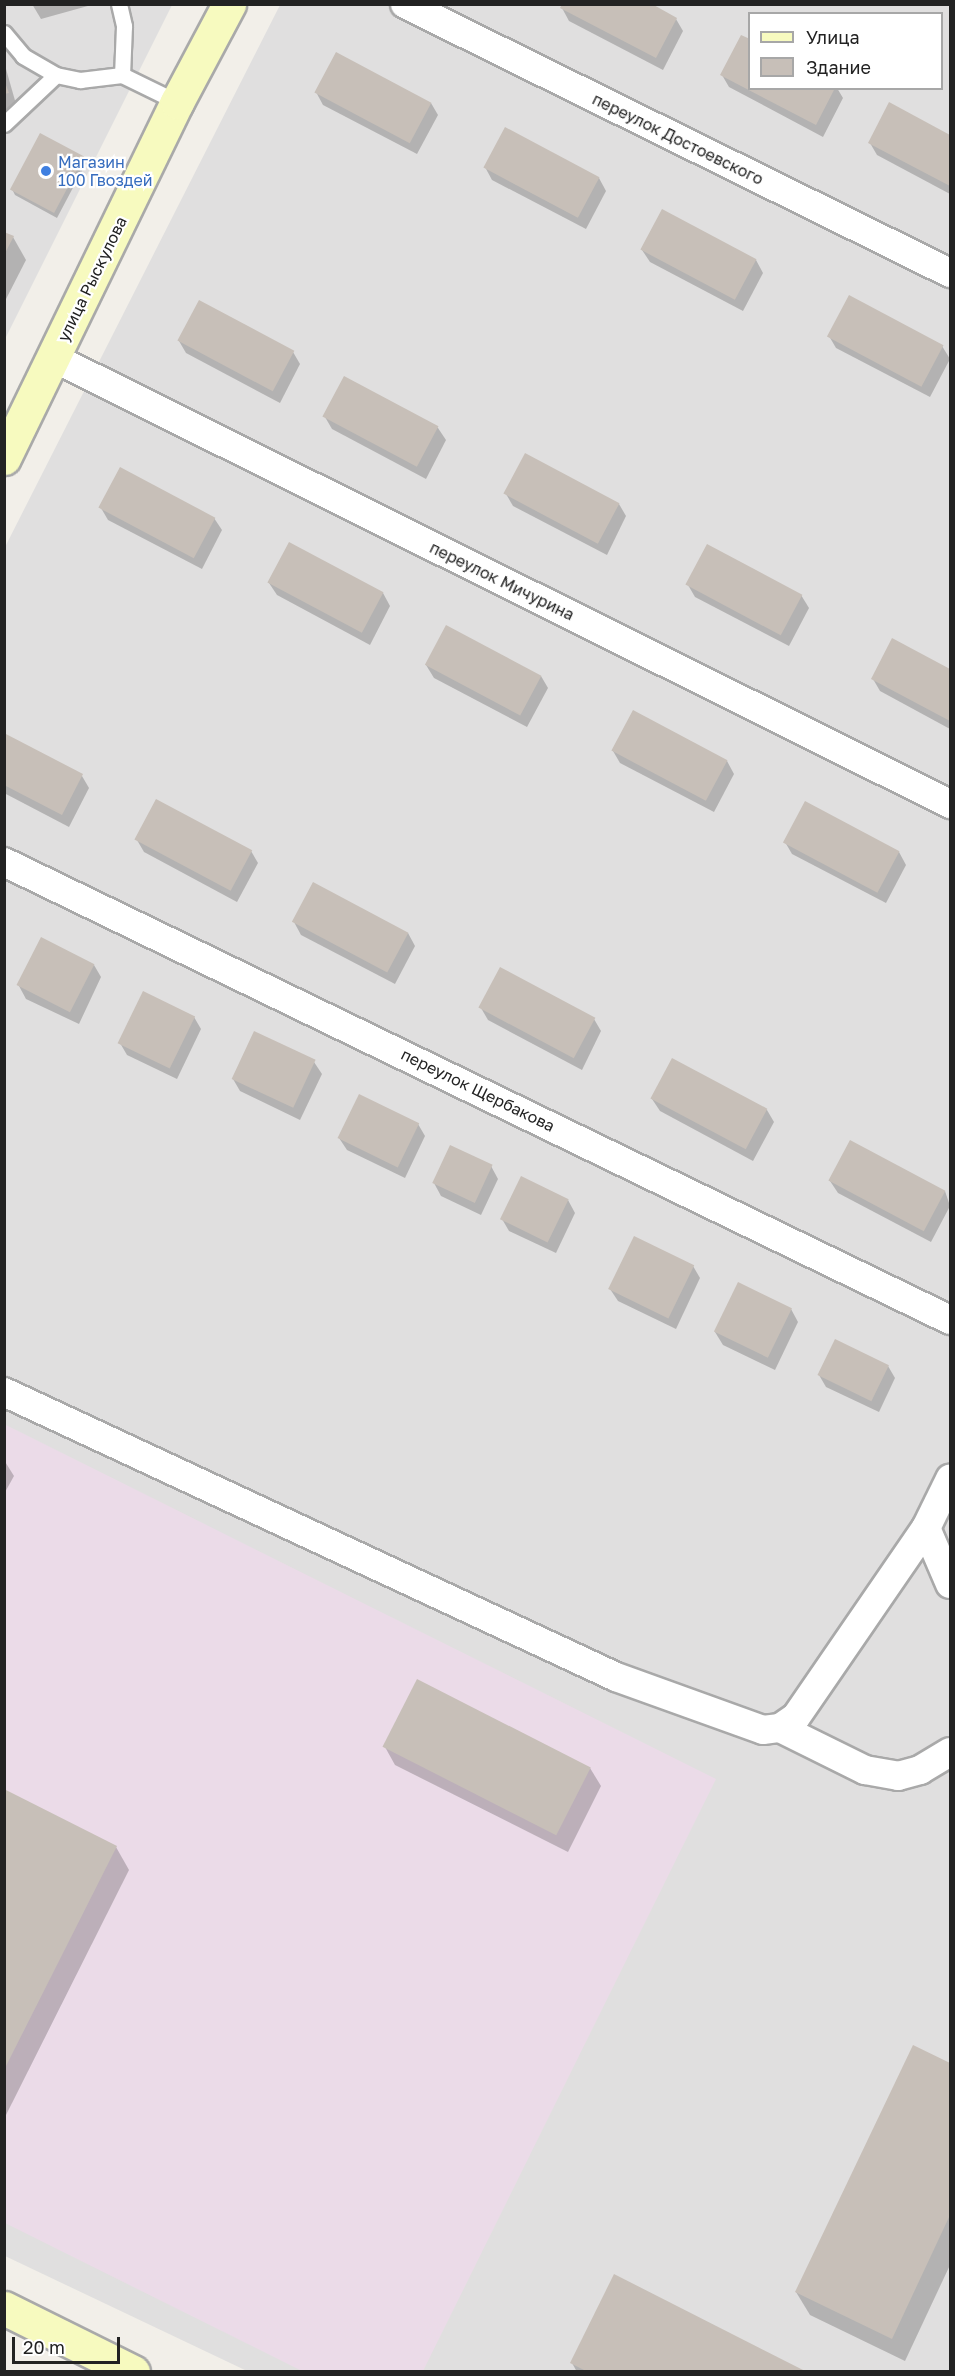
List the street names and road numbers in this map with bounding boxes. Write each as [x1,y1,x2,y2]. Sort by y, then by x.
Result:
street label: переулок Достоевского [589,89,767,189]
street label: улица Рыскулова [53,213,131,345]
street label: переулок Мичурина [427,538,577,624]
street label: переулок Щербакова [398,1044,558,1136]

